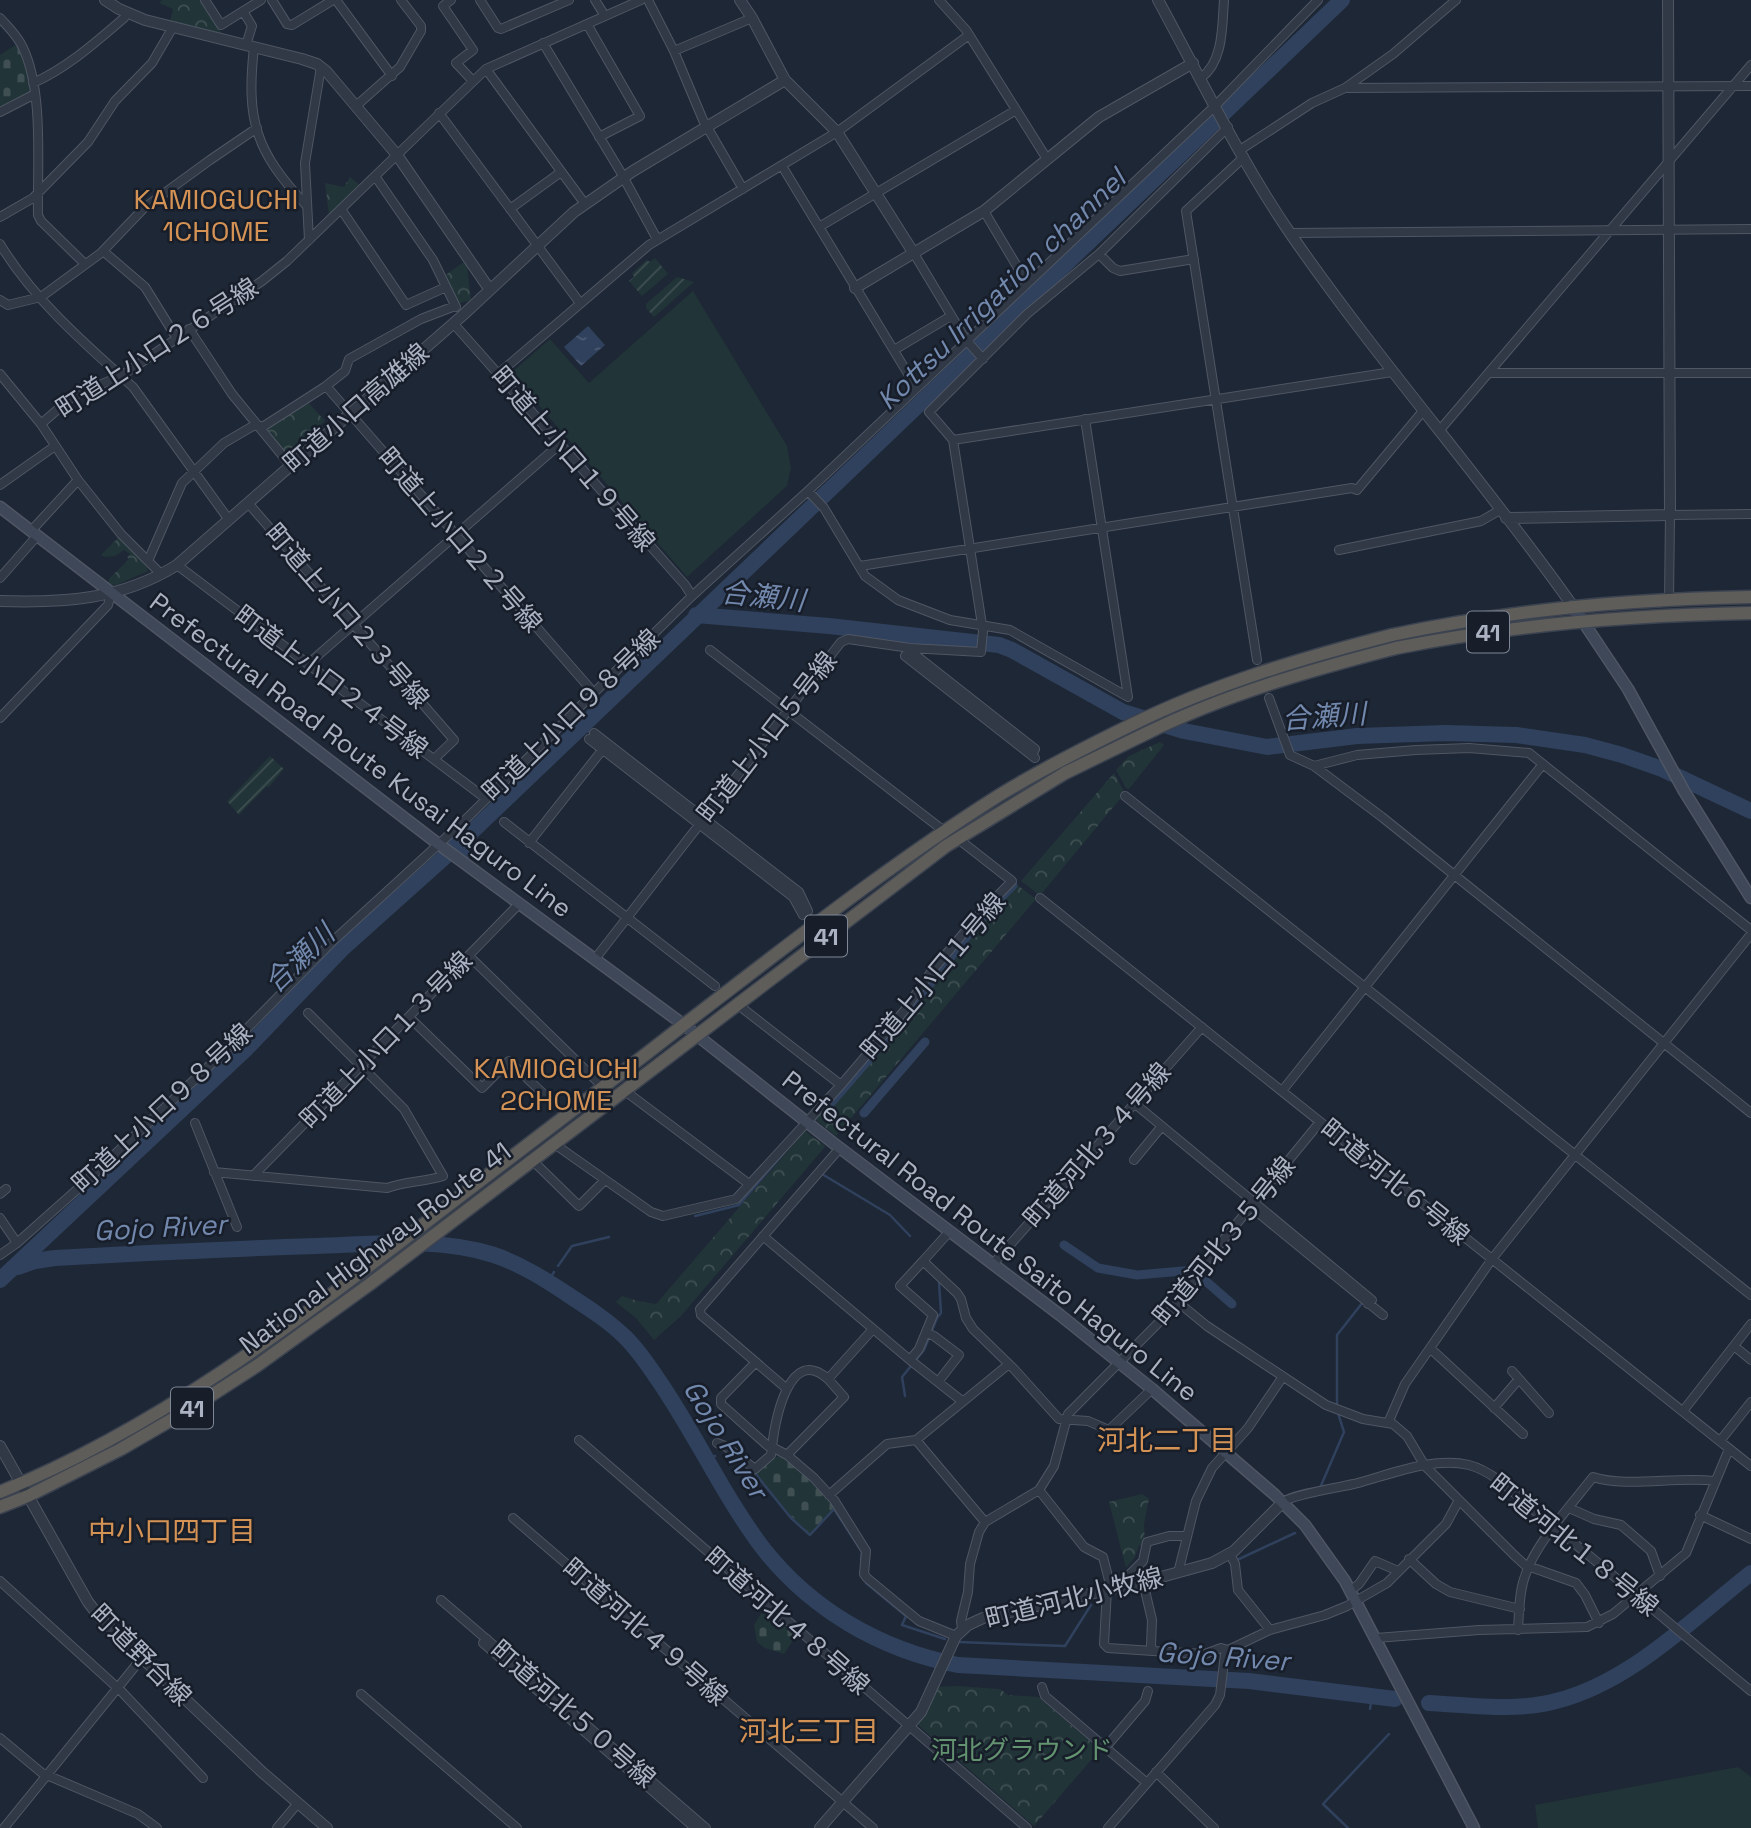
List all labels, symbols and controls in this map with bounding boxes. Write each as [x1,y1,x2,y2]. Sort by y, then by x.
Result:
water label: Kottsu Irrigation channel [869,159,1135,417]
district label: KAMIOGUCHI 1CHOME [134,181,298,249]
street label: 町道上小口２６号線 [50,270,264,426]
street label: 町道小口高雄線 [276,335,436,481]
street label: 町道上小口１９号線 [483,360,663,558]
street label: 町道上小口２２号線 [370,441,550,639]
street label: 町道上小口２３号線 [257,517,437,715]
water label: 合瀬川 [719,574,810,619]
street label: Prefectural Road Route Kusai Haguro Line [143,585,579,925]
street label: 町道上小口２４号線 [227,598,435,766]
road number: 41 [1467,612,1509,652]
street label: 町道上小口９８号線 [475,621,667,809]
street label: 町道上小口５号線 [690,645,844,829]
water label: 合瀬川 [1281,695,1370,737]
street label: 町道上小口１号線 [853,885,1013,1067]
water label: 合瀬川 [256,914,344,1000]
road number: 41 [805,916,847,956]
street label: 町道上小口１３号線 [292,944,480,1136]
street label: 町道上小口９８号線 [65,1016,259,1200]
district label: KAMIOGUCHI 2CHOME [474,1050,638,1118]
street label: 町道河北３４号線 [1016,1055,1178,1235]
street label: Prefectural Road Route Saito Haguro Line [775,1063,1205,1409]
street label: 町道河北６号線 [1314,1112,1476,1252]
street label: National Highway Route 41 [232,1135,518,1361]
street label: 町道河北３５号線 [1145,1149,1303,1333]
water label: Gojo River [92,1205,231,1248]
water label: Gojo River [675,1373,778,1508]
road number: 41 [171,1388,213,1428]
district label: 河北二丁目 [1097,1422,1237,1458]
street label: 町道河北１８号線 [1482,1466,1666,1624]
district label: 中小口四丁目 [88,1513,256,1549]
street label: 町道河北４８号線 [697,1540,877,1702]
street label: 町道河北４９号線 [555,1551,735,1713]
street label: 町道河北小牧線 [982,1559,1166,1637]
street label: 町道野合線 [83,1597,199,1713]
street label: 町道河北５０号線 [483,1633,663,1795]
water label: Gojo River [1155,1633,1294,1679]
district label: 河北三丁目 [739,1713,879,1749]
park label: 河北グラウンド [931,1733,1113,1767]

